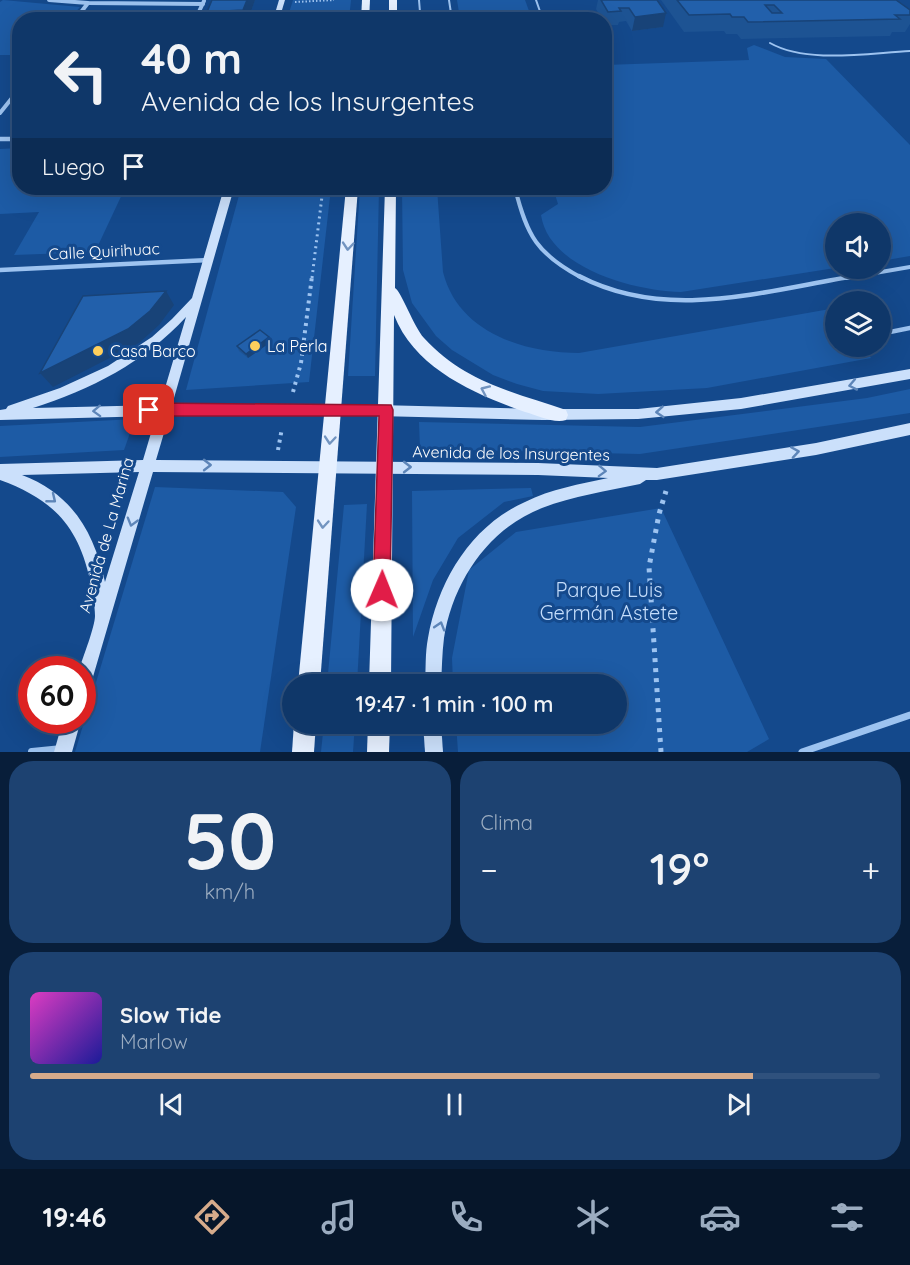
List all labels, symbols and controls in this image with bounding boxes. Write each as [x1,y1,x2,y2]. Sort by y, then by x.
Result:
text: 40 m [141,32,242,85]
icon: left [42,36,120,114]
text: Avenida de los Insurgentes [141,84,474,118]
icon: arrive [117,150,150,183]
text: Luego [42,153,105,181]
map controls [825,213,891,357]
button: sound [825,213,891,279]
street label: Calle Quirihuac [48,238,160,264]
one-way arrow [342,241,355,250]
button: layers [825,291,891,357]
place label: La Perla [267,336,328,356]
marker: La Perla [248,339,262,353]
place label: Casa Barco [110,341,196,361]
marker: Casa Barco [91,344,105,358]
one-way arrow [848,378,858,391]
pin [123,384,174,435]
one-way arrow [480,386,491,398]
icon: arrive [132,393,165,426]
one-way arrow [92,405,101,418]
one-way arrow [655,405,664,418]
one-way arrow [324,435,337,445]
street label: Avenida de los Insurgentes [412,441,610,465]
one-way arrow [790,446,800,459]
street label: Avenida de La Marina [74,455,138,615]
one-way arrow [203,459,212,471]
one-way arrow [403,461,412,473]
one-way arrow [598,465,607,478]
one-way arrow [45,491,56,502]
one-way arrow [127,516,139,526]
one-way arrow [317,520,330,529]
position arrow [350,558,414,622]
park label: Parque Luis Germán Astete [540,577,678,625]
one-way arrow [433,621,445,632]
speed limit sign: 60 [18,656,96,734]
text: 19:47 · 1 min · 100 m [355,690,554,718]
text: 50 [183,791,276,889]
text: Clima [481,810,533,835]
text: 19° [650,840,709,896]
text: − [481,849,498,890]
text: + [861,849,880,890]
text: km/h [204,879,255,904]
text: Slow Tide [120,1001,221,1029]
text: Marlow [120,1029,188,1054]
icon: previous [155,1088,188,1121]
icon: pause [438,1088,471,1121]
icon: next [722,1088,755,1121]
icon: directions [191,1196,233,1238]
icon: music [318,1196,360,1238]
icon: phone [445,1196,487,1238]
icon: climate [572,1196,614,1238]
icon: car [699,1196,741,1238]
icon: filters [826,1196,868,1238]
text: 19:46 [42,1200,106,1234]

